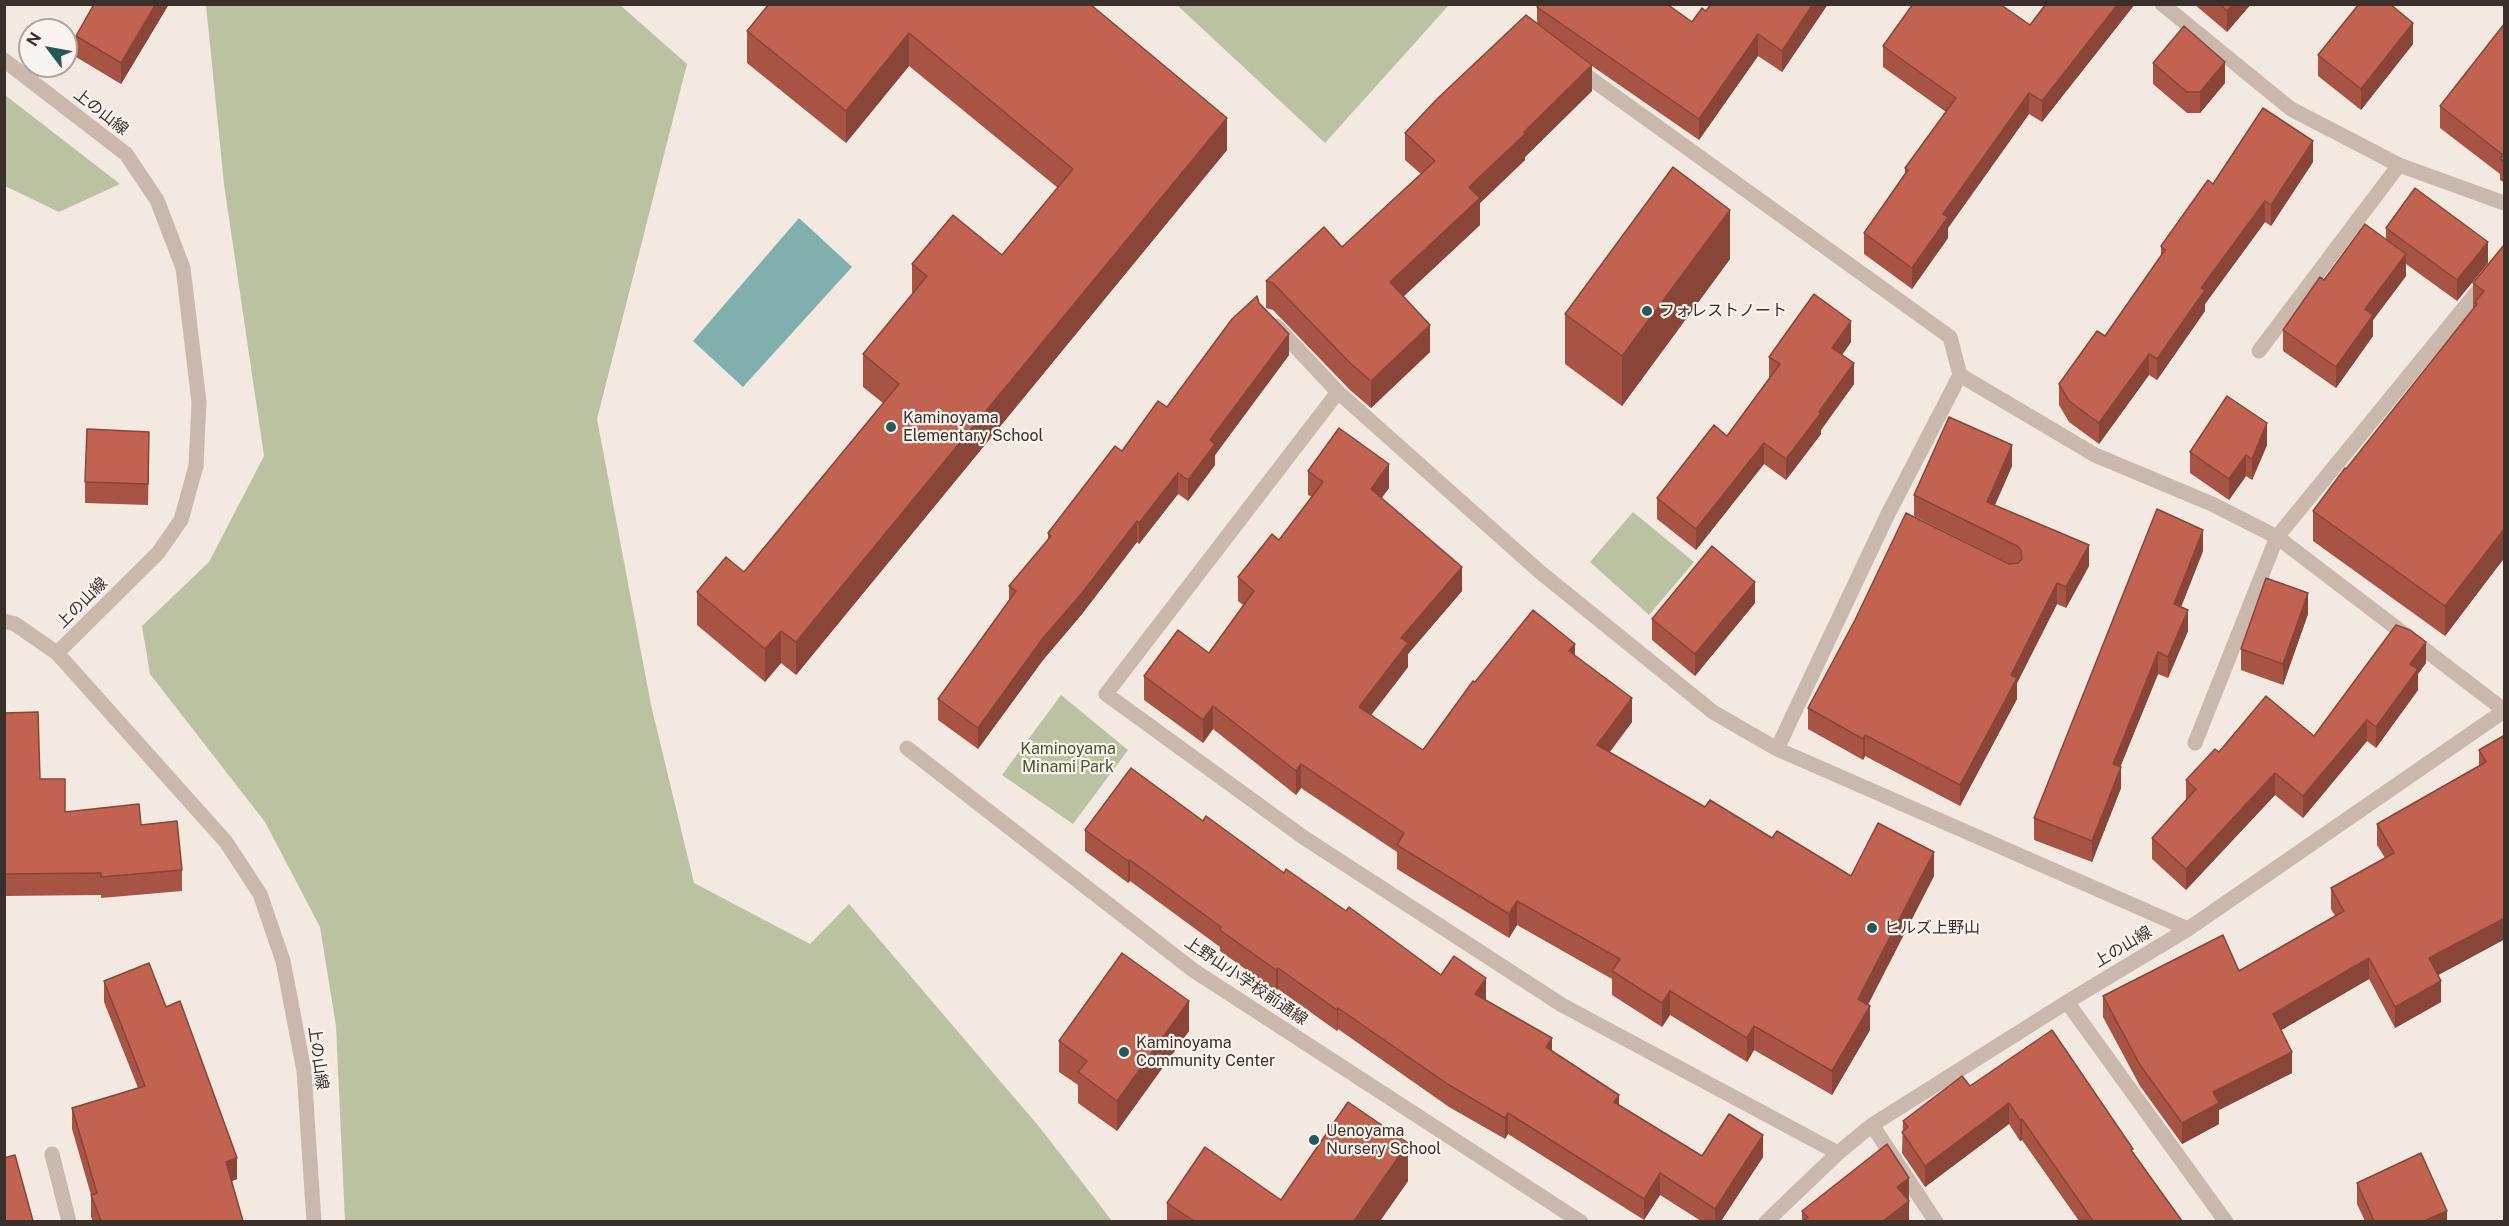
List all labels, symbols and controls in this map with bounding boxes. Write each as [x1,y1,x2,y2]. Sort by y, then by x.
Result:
north arrow [18,18,78,78]
text: N [23,29,45,50]
street label: 上の山線 [70,85,132,139]
place label: フォレストノート [1659,301,1787,321]
marker: フォレストノート [1640,304,1654,318]
place label: Kaminoyama Elementary School [903,408,1043,446]
marker: Kaminoyama Elementary School [884,420,898,434]
street label: 上の山線 [53,574,111,632]
park label: Kaminoyama Minami Park [1020,739,1116,777]
place label: ヒルズ上野山 [1884,918,1980,938]
marker: ヒルズ上野山 [1865,921,1879,935]
street label: 上の山線 [2091,922,2155,972]
street label: 上野山小学校前通線 [1181,933,1311,1029]
street label: 上の山線 [304,1025,332,1091]
place label: Kaminoyama Community Center [1136,1033,1275,1071]
marker: Kaminoyama Community Center [1117,1045,1131,1059]
place label: Uenoyama Nursery School [1326,1121,1441,1159]
marker: Uenoyama Nursery School [1307,1133,1321,1147]

